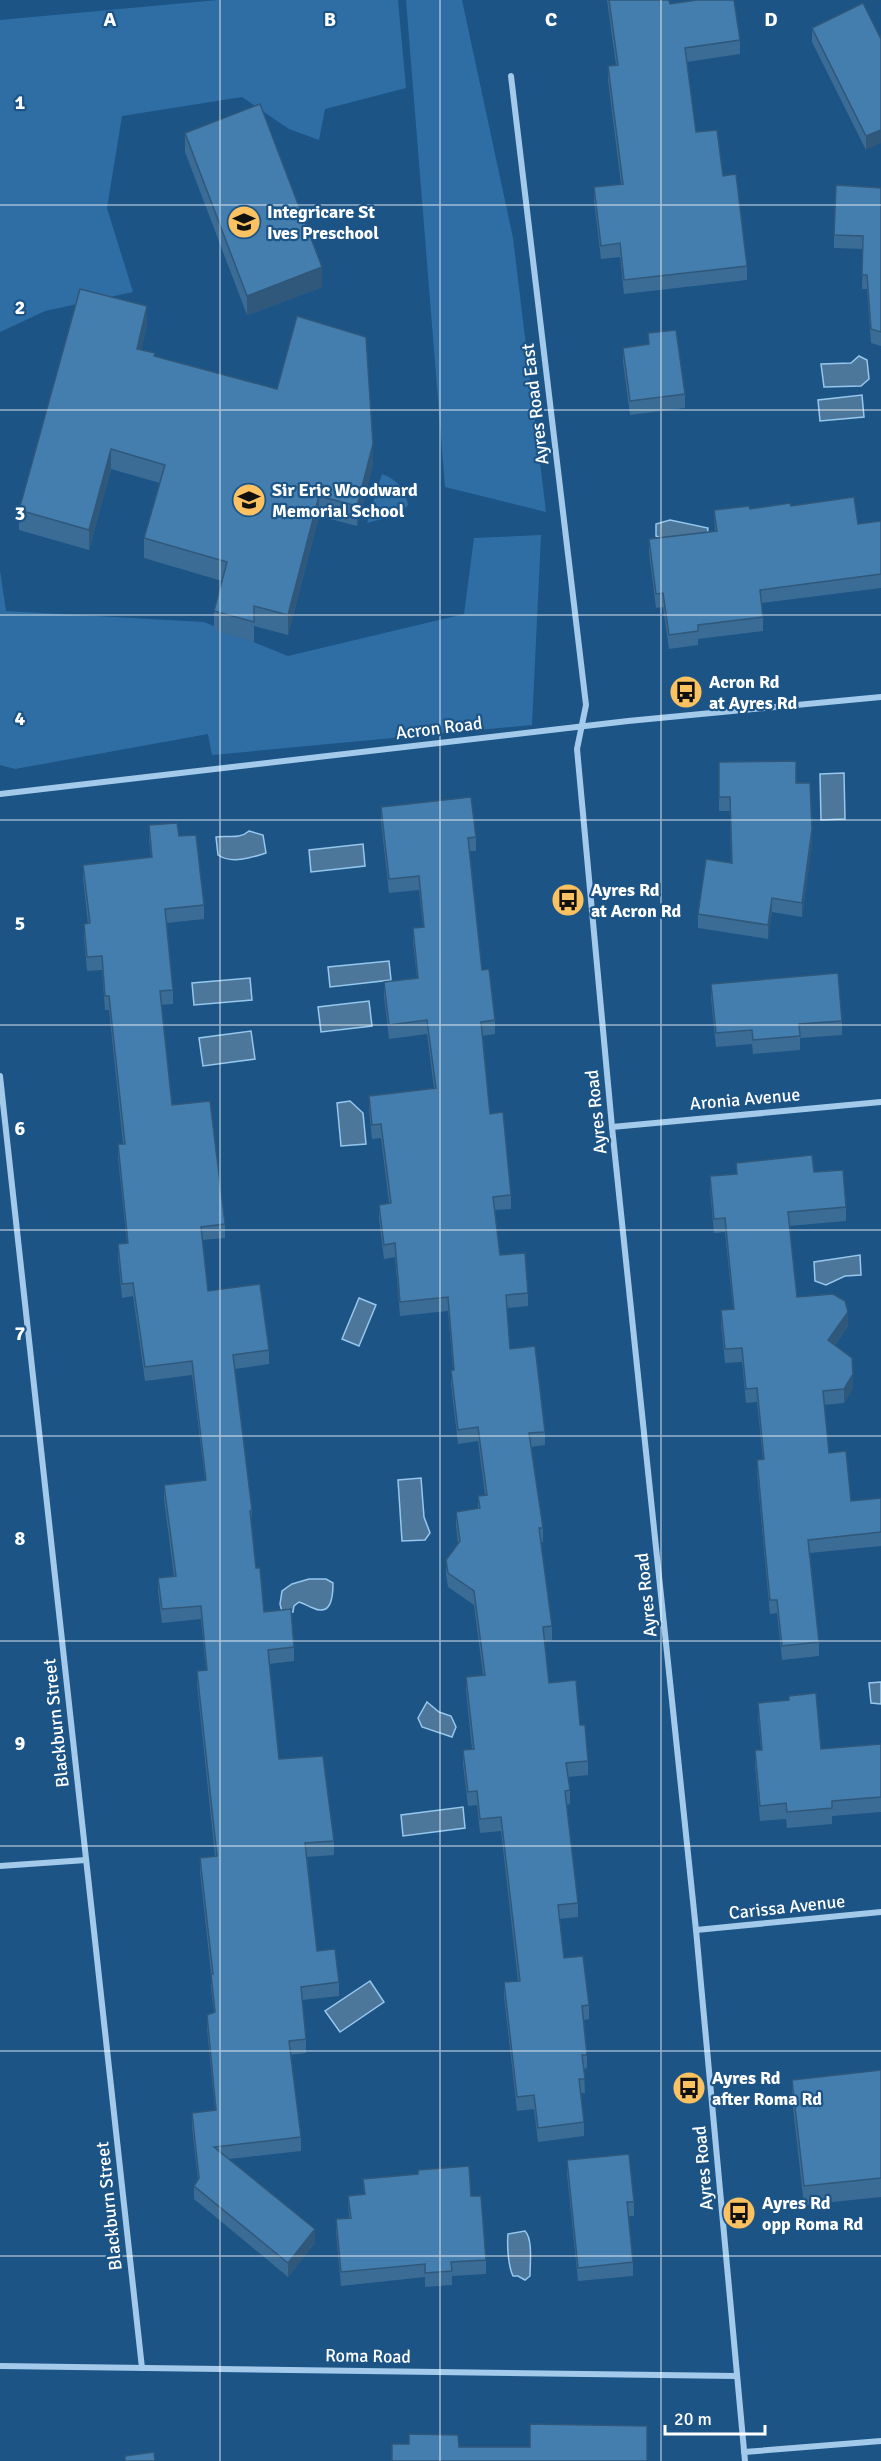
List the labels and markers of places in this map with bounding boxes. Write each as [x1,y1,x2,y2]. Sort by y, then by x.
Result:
place label: Integricare St Ives Preschool [267,201,379,244]
school or university icon: Integricare St Ives Preschool [226,204,262,240]
place label: Sir Eric Woodward Memorial School [272,479,418,522]
school or university icon: Sir Eric Woodward Memorial School [231,482,267,518]
place label: Acron Rd at Ayres Rd [709,671,798,714]
bus stop icon: Acron Rd at Ayres Rd [668,674,704,710]
place label: Ayres Rd at Acron Rd [591,879,682,922]
bus stop icon: Ayres Rd at Acron Rd [550,882,586,918]
place label: Ayres Rd after Roma Rd [712,2067,822,2110]
bus stop icon: Ayres Rd after Roma Rd [671,2070,707,2106]
place label: Ayres Rd opp Roma Rd [762,2192,863,2235]
bus stop icon: Ayres Rd opp Roma Rd [721,2195,757,2231]

